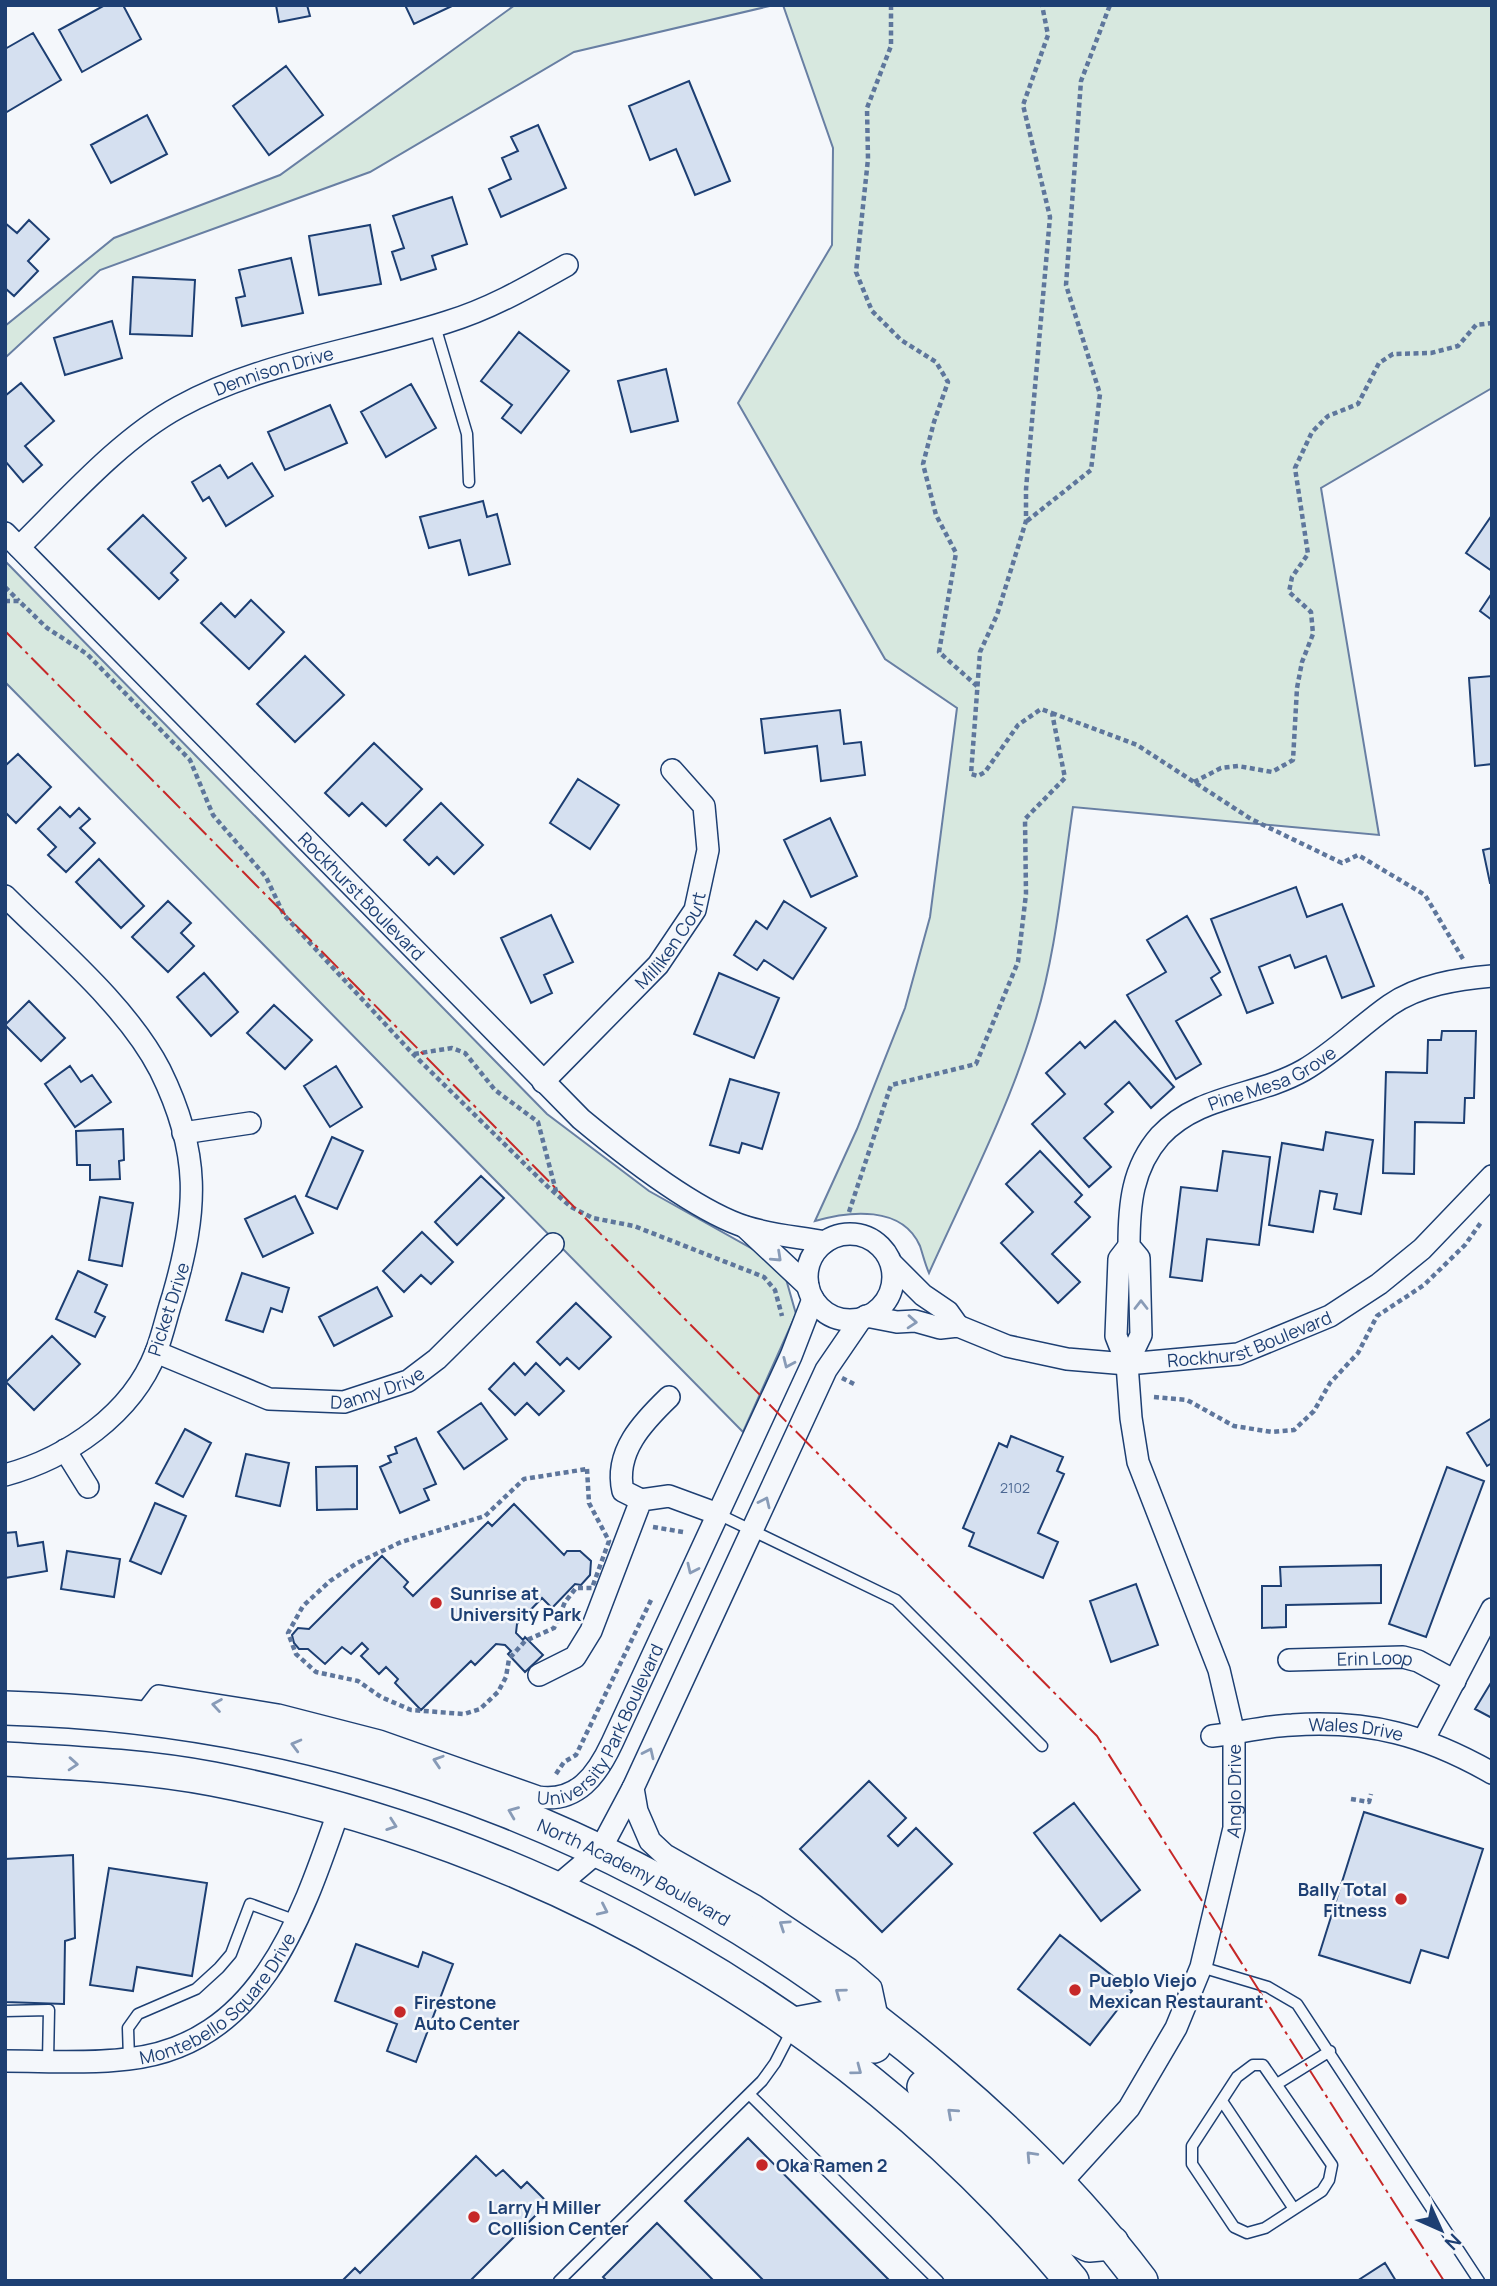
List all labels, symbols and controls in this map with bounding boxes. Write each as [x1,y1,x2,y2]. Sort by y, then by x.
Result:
street label: Dennison Drive [210,341,336,401]
street label: Rockhurst Boulevard [293,827,430,965]
street label: Milliken Court [629,890,711,994]
street label: Pine Mesa Grove [1204,1040,1341,1116]
one-way arrow [769,1248,782,1261]
street label: Picket Drive [142,1259,194,1359]
one-way arrow [1133,1299,1149,1310]
street label: Rockhurst Boulevard [1166,1305,1335,1372]
one-way arrow [907,1315,918,1330]
one-way arrow [782,1356,796,1368]
street label: Danny Drive [330,1361,429,1414]
house number: 2102 [1000,1478,1030,1497]
one-way arrow [757,1497,771,1510]
one-way arrow [687,1562,701,1574]
place label: Sunrise at University Park [450,1581,582,1626]
marker: Sunrise at University Park [428,1595,444,1611]
street label: University Park Boulevard [536,1640,668,1810]
street label: Erin Loop [1336,1645,1416,1671]
one-way arrow [211,1698,223,1713]
street label: Wales Drive [1308,1712,1406,1746]
one-way arrow [290,1739,302,1753]
street label: Anglo Drive [1220,1744,1246,1840]
one-way arrow [641,1748,655,1761]
one-way arrow [432,1754,444,1769]
one-way arrow [68,1756,79,1771]
one-way arrow [508,1807,520,1821]
street label: North Academy Boulevard [534,1813,735,1931]
one-way arrow [385,1817,398,1831]
place label: Bally Total Fitness [1298,1877,1387,1922]
marker: Bally Total Fitness [1393,1891,1409,1907]
one-way arrow [596,1902,608,1916]
one-way arrow [778,1920,791,1933]
street label: Montebello Square Drive [137,1928,301,2069]
place label: Pueblo Viejo Mexican Restaurant [1089,1968,1264,2013]
marker: Pueblo Viejo Mexican Restaurant [1067,1982,1083,1998]
one-way arrow [835,1989,848,2001]
place label: Firestone Auto Center [414,1990,520,2035]
marker: Firestone Auto Center [392,2004,408,2020]
one-way arrow [849,2062,862,2075]
one-way arrow [947,2108,960,2121]
one-way arrow [1027,2151,1040,2164]
place label: Oka Ramen 2 [776,2153,888,2177]
marker: Oka Ramen 2 [754,2157,770,2173]
place label: Larry H Miller Collision Center [488,2195,629,2240]
north arrow [1406,2195,1476,2265]
marker: Larry H Miller Collision Center [466,2209,482,2225]
text: N [1439,2228,1467,2256]

